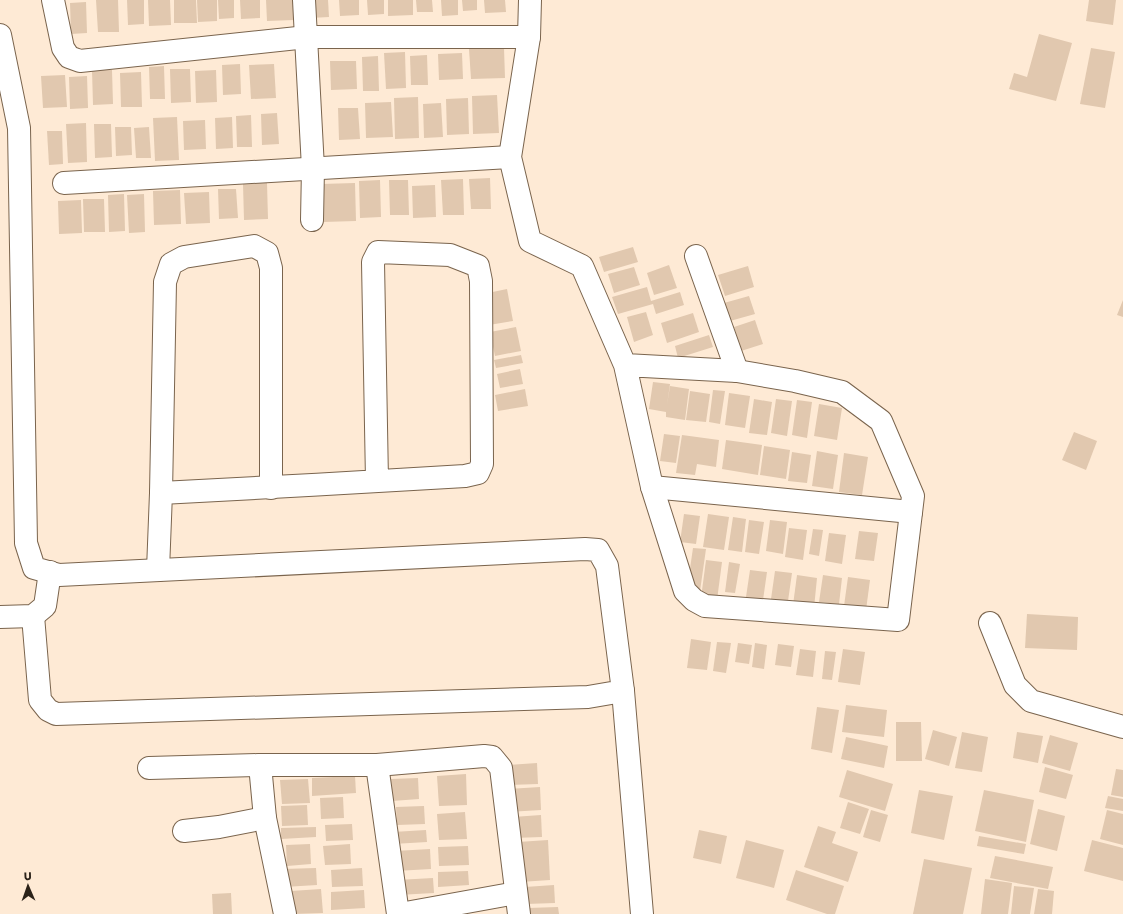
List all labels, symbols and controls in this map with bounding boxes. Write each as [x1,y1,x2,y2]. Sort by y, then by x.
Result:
north arrow [8,866,48,906]
text: U [23,868,32,884]

